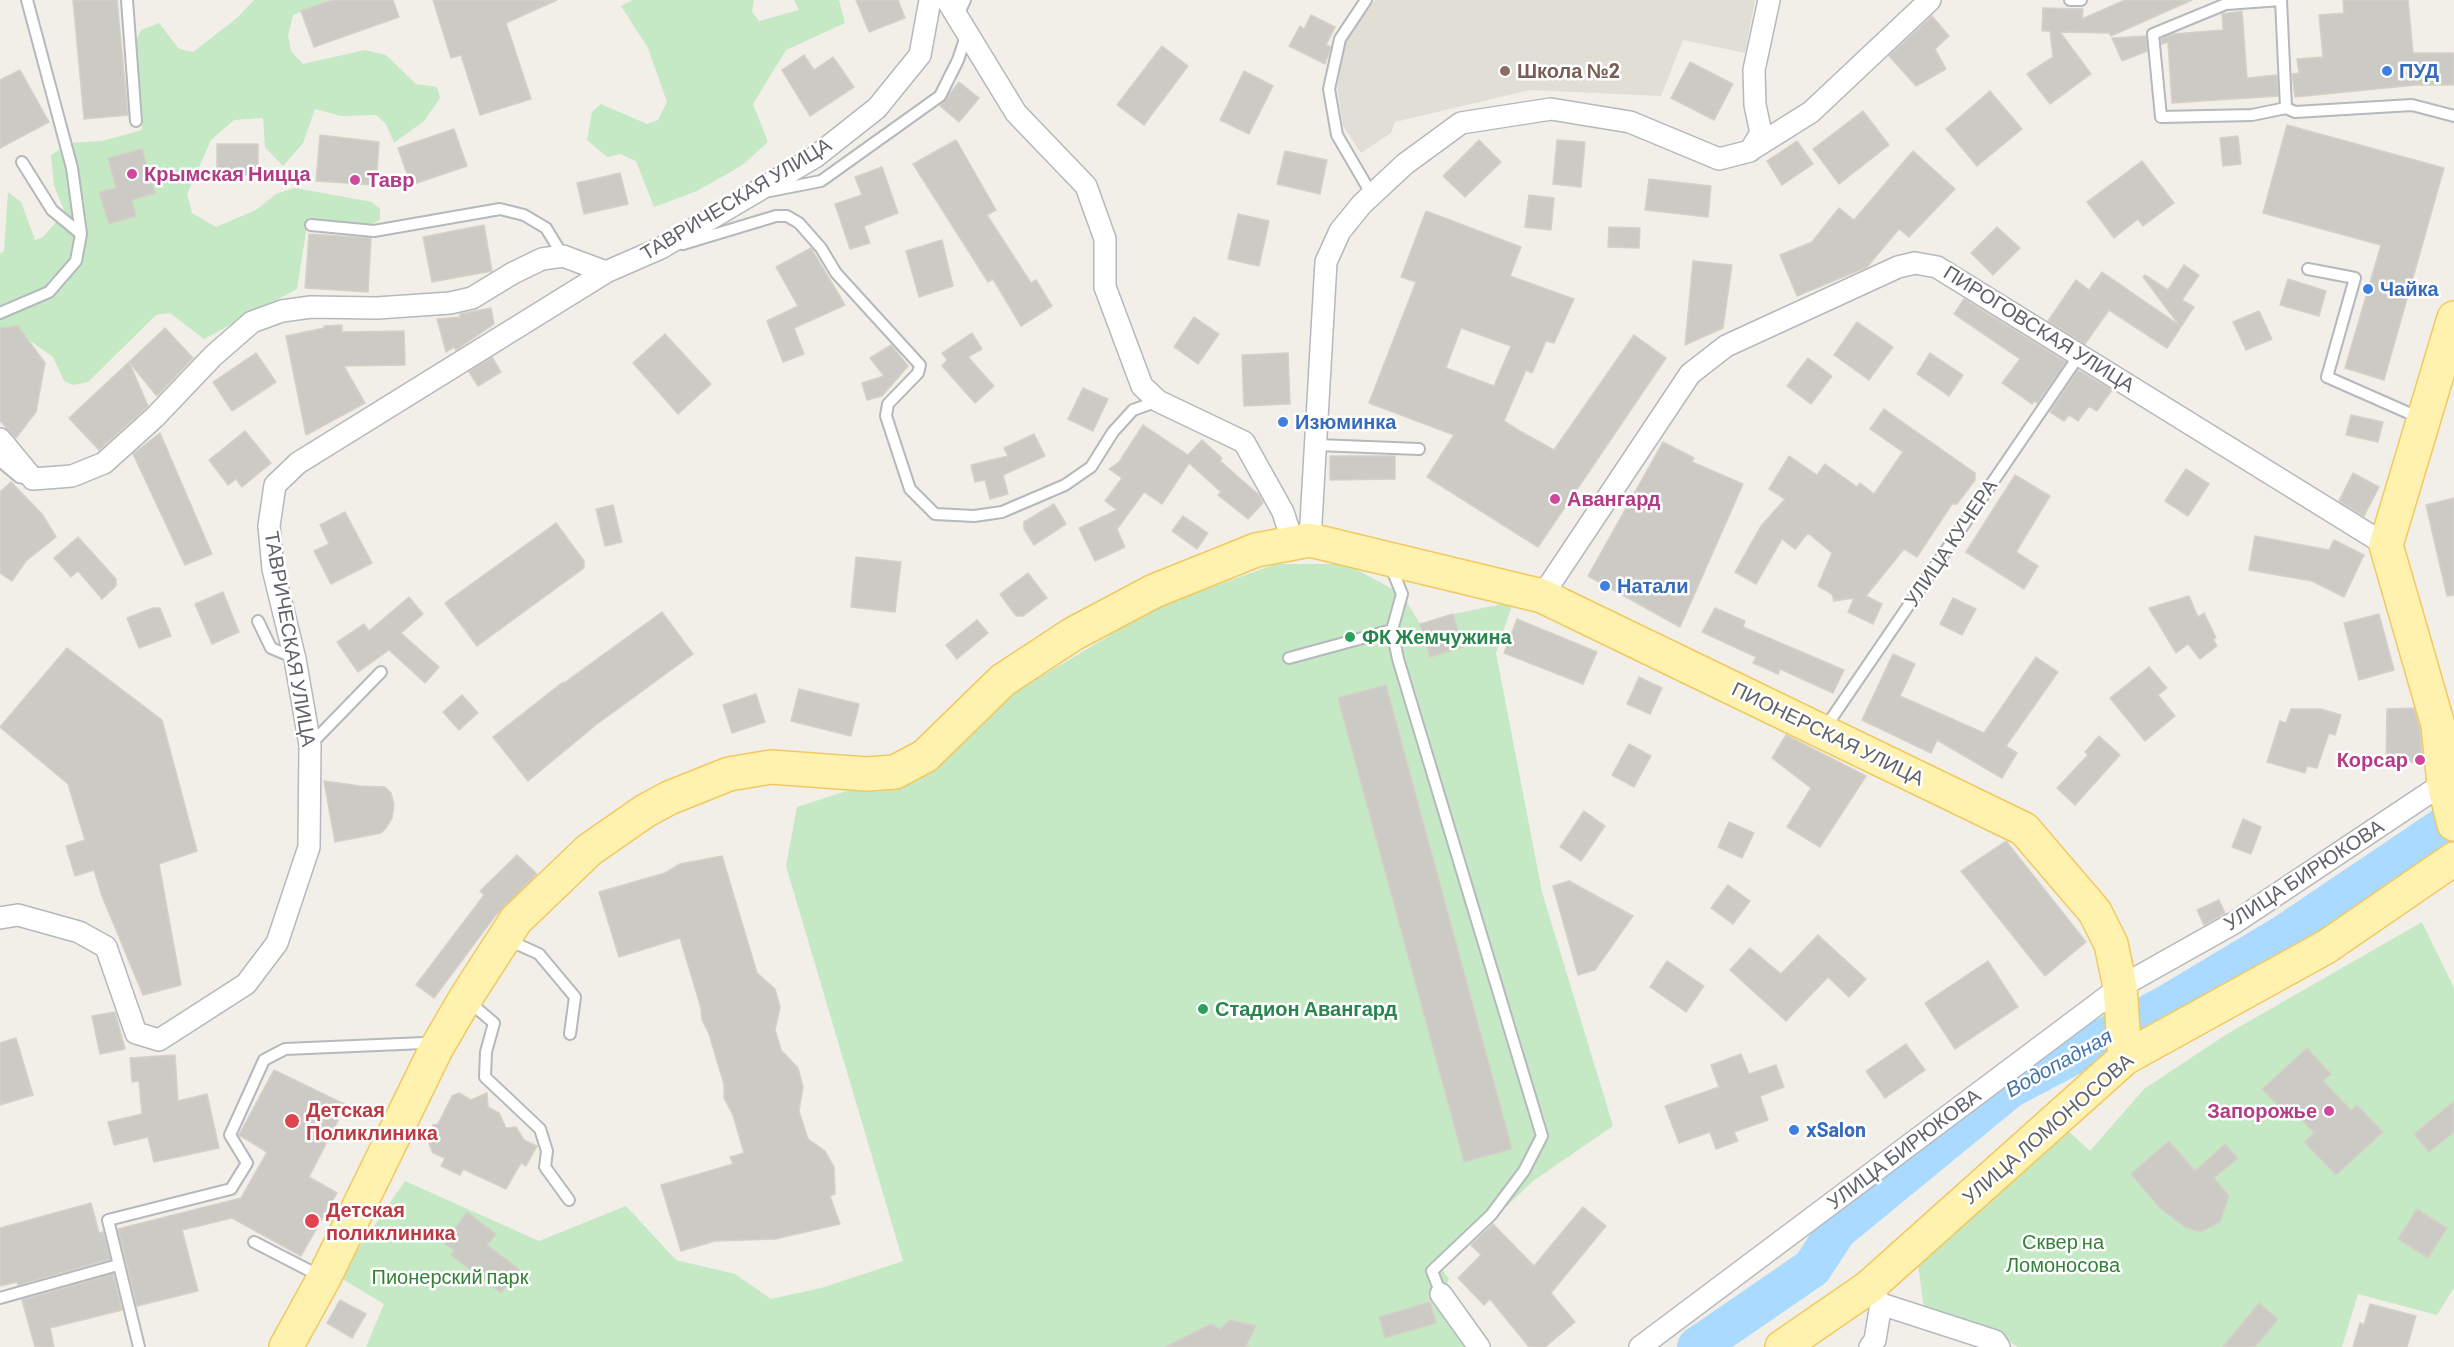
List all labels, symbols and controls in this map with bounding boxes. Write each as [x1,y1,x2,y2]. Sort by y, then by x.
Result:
place label: Школа №2 [1517,59,1620,83]
place label: ПУД [2399,59,2439,83]
marker: Школа №2 [1498,64,1512,78]
marker: ПУД [2380,64,2394,78]
street label: ТАВРИЧЕСКАЯ УЛИЦА [636,133,836,265]
place label: Крымская Ницца [144,162,311,186]
marker: Крымская Ницца [125,167,139,181]
place label: Тавр [367,168,414,192]
marker: Тавр [348,173,362,187]
street label: ПИРОГОВСКАЯ УЛИЦА [1939,260,2139,398]
place label: Чайка [2380,277,2439,301]
marker: Чайка [2361,282,2375,296]
place label: Изюминка [1295,410,1396,434]
marker: Изюминка [1276,415,1290,429]
street label: УЛИЦА КУЧЕРА [1900,475,2002,611]
place label: Авангард [1567,487,1661,511]
marker: Авангард [1548,492,1562,506]
street label: ТАВРИЧЕСКАЯ УЛИЦА [259,529,321,749]
place label: Натали [1617,574,1688,598]
marker: Натали [1598,579,1612,593]
place label: ФК Жемчужина [1362,625,1512,649]
marker: ФК Жемчужина [1343,630,1357,644]
street label: ПИОНЕРСКАЯ УЛИЦА [1728,677,1928,791]
place label: Корсар [2337,748,2408,772]
marker: Корсар [2413,753,2427,767]
street label: УЛИЦА БИРЮКОВА [2220,814,2388,936]
place label: Стадион Авангард [1215,997,1397,1021]
marker: Стадион Авангард [1196,1002,1210,1016]
water label: Водопадная [2001,1023,2117,1103]
street label: УЛИЦА ЛОМОНОСОВА [1958,1048,2138,1210]
street label: УЛИЦА БИРЮКОВА [1823,1084,1985,1214]
place label: Детская Поликлиника [306,1098,438,1145]
place label: Запорожье [2207,1099,2317,1123]
marker: Запорожье [2322,1104,2336,1118]
marker: Детская Поликлиника [283,1112,301,1130]
place label: xSalon [1806,1118,1866,1142]
marker: xSalon [1787,1123,1801,1137]
place label: Детская поликлиника [326,1198,456,1245]
marker: Детская поликлиника [303,1212,321,1230]
park label: Сквер на Ломоносова [2006,1230,2120,1277]
park label: Пионерский парк [372,1265,528,1289]

